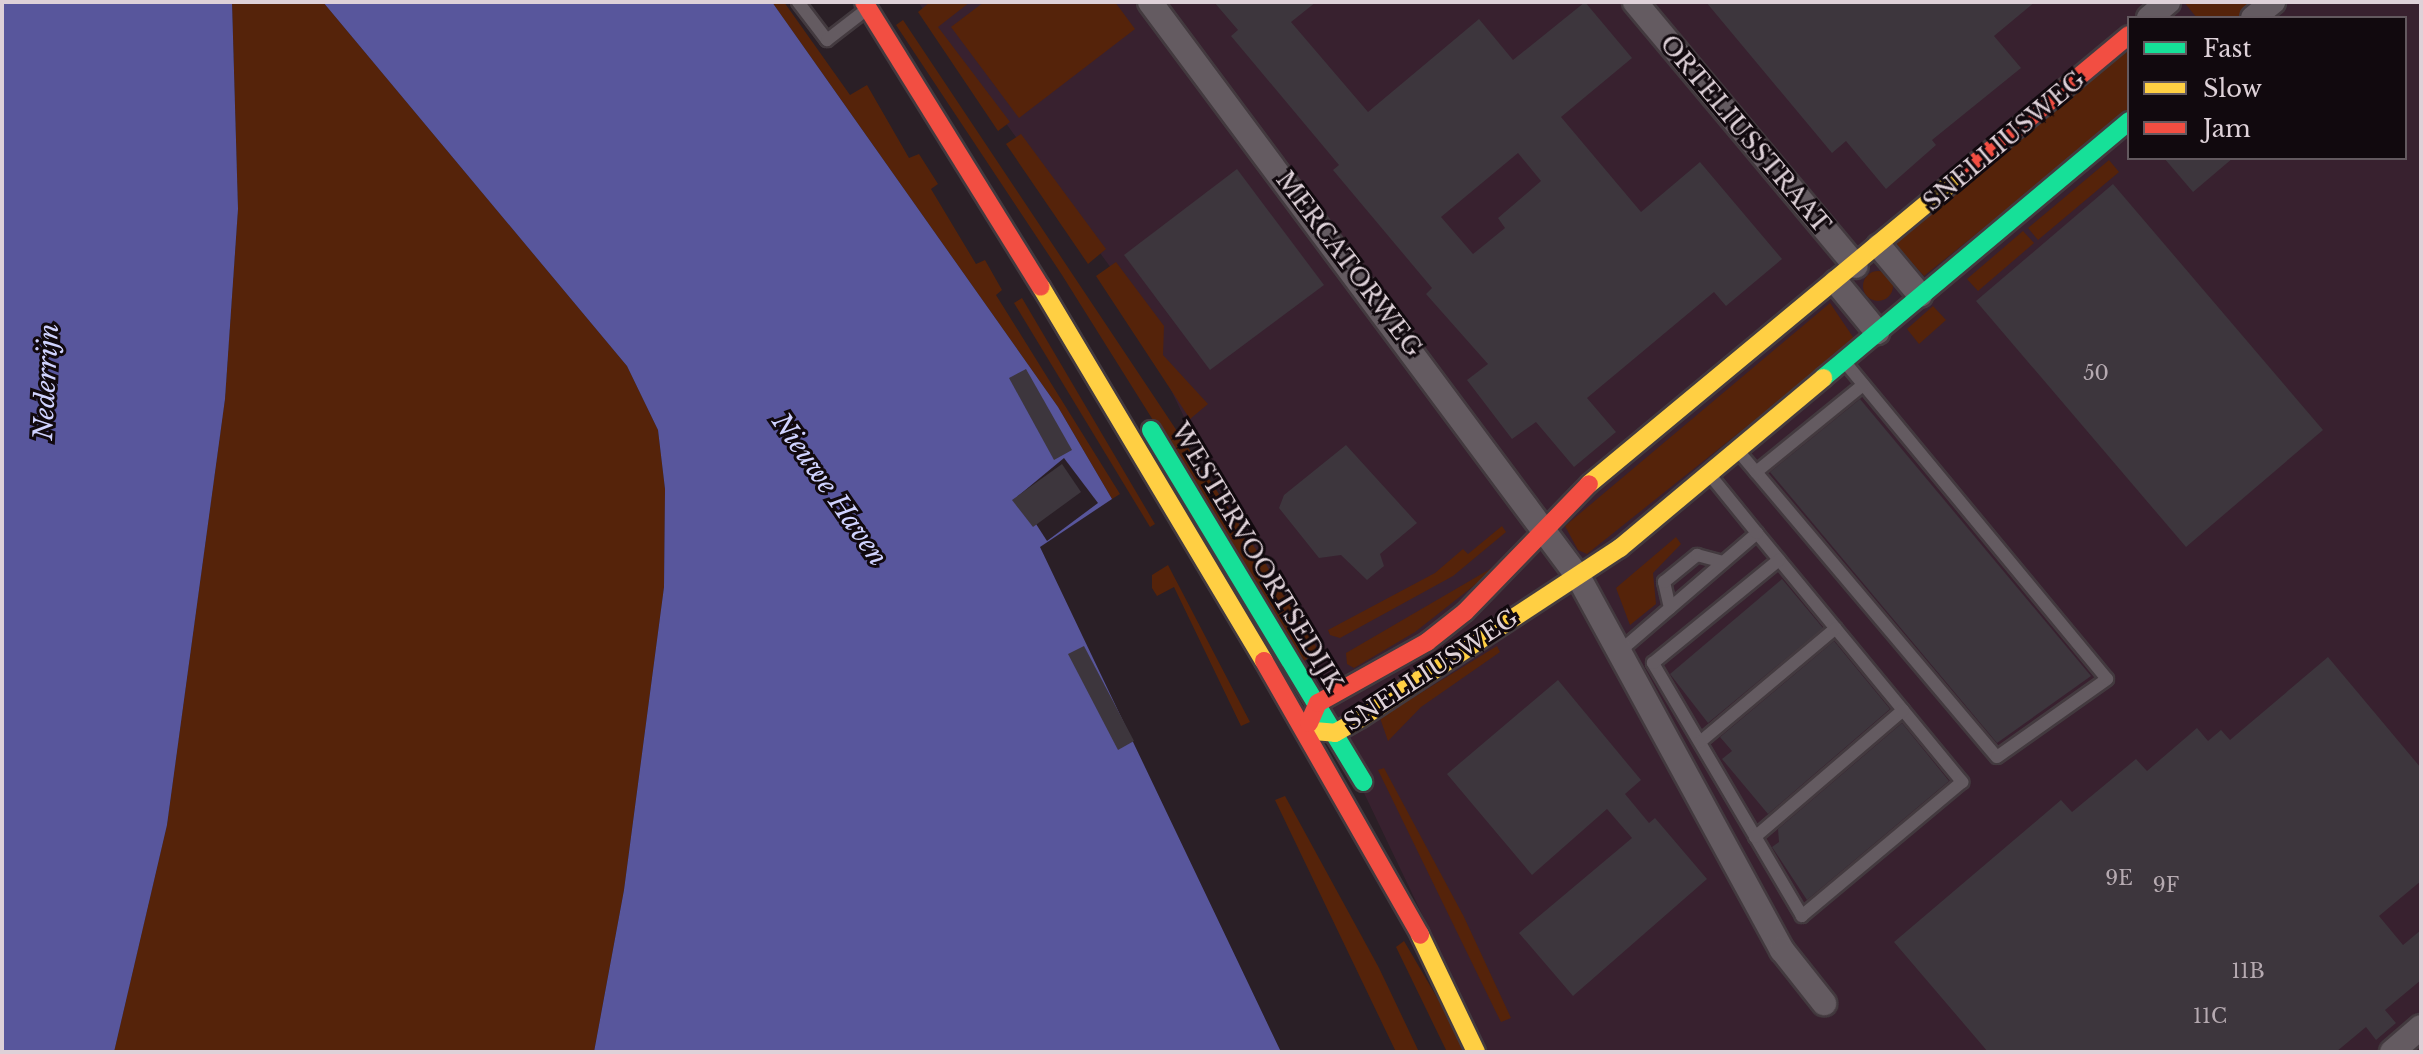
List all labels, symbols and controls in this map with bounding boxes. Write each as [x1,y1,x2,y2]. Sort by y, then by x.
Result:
legend [2127,16,2407,160]
street label: ORTELIUSSTRAAT [1654,29,1836,239]
text: Fast [2203,34,2251,63]
street label: SNELLIUSWEG [1917,65,2091,217]
text: Slow [2203,74,2262,103]
text: Jam [2203,114,2251,143]
street label: MERCATORWEG [1270,166,1428,362]
water label: Nederrijn [28,323,66,441]
house number: 50 [2083,361,2109,385]
water label: Nieuwe Haven [765,408,893,572]
street label: WESTERVOORTSEDIJK [1165,418,1349,696]
street label: SNELLIUSWEG [1339,603,1523,737]
house number: 9E [2105,866,2133,890]
house number: 9F [2153,873,2179,897]
house number: 11B [2231,959,2265,983]
house number: 11C [2193,1004,2227,1028]

